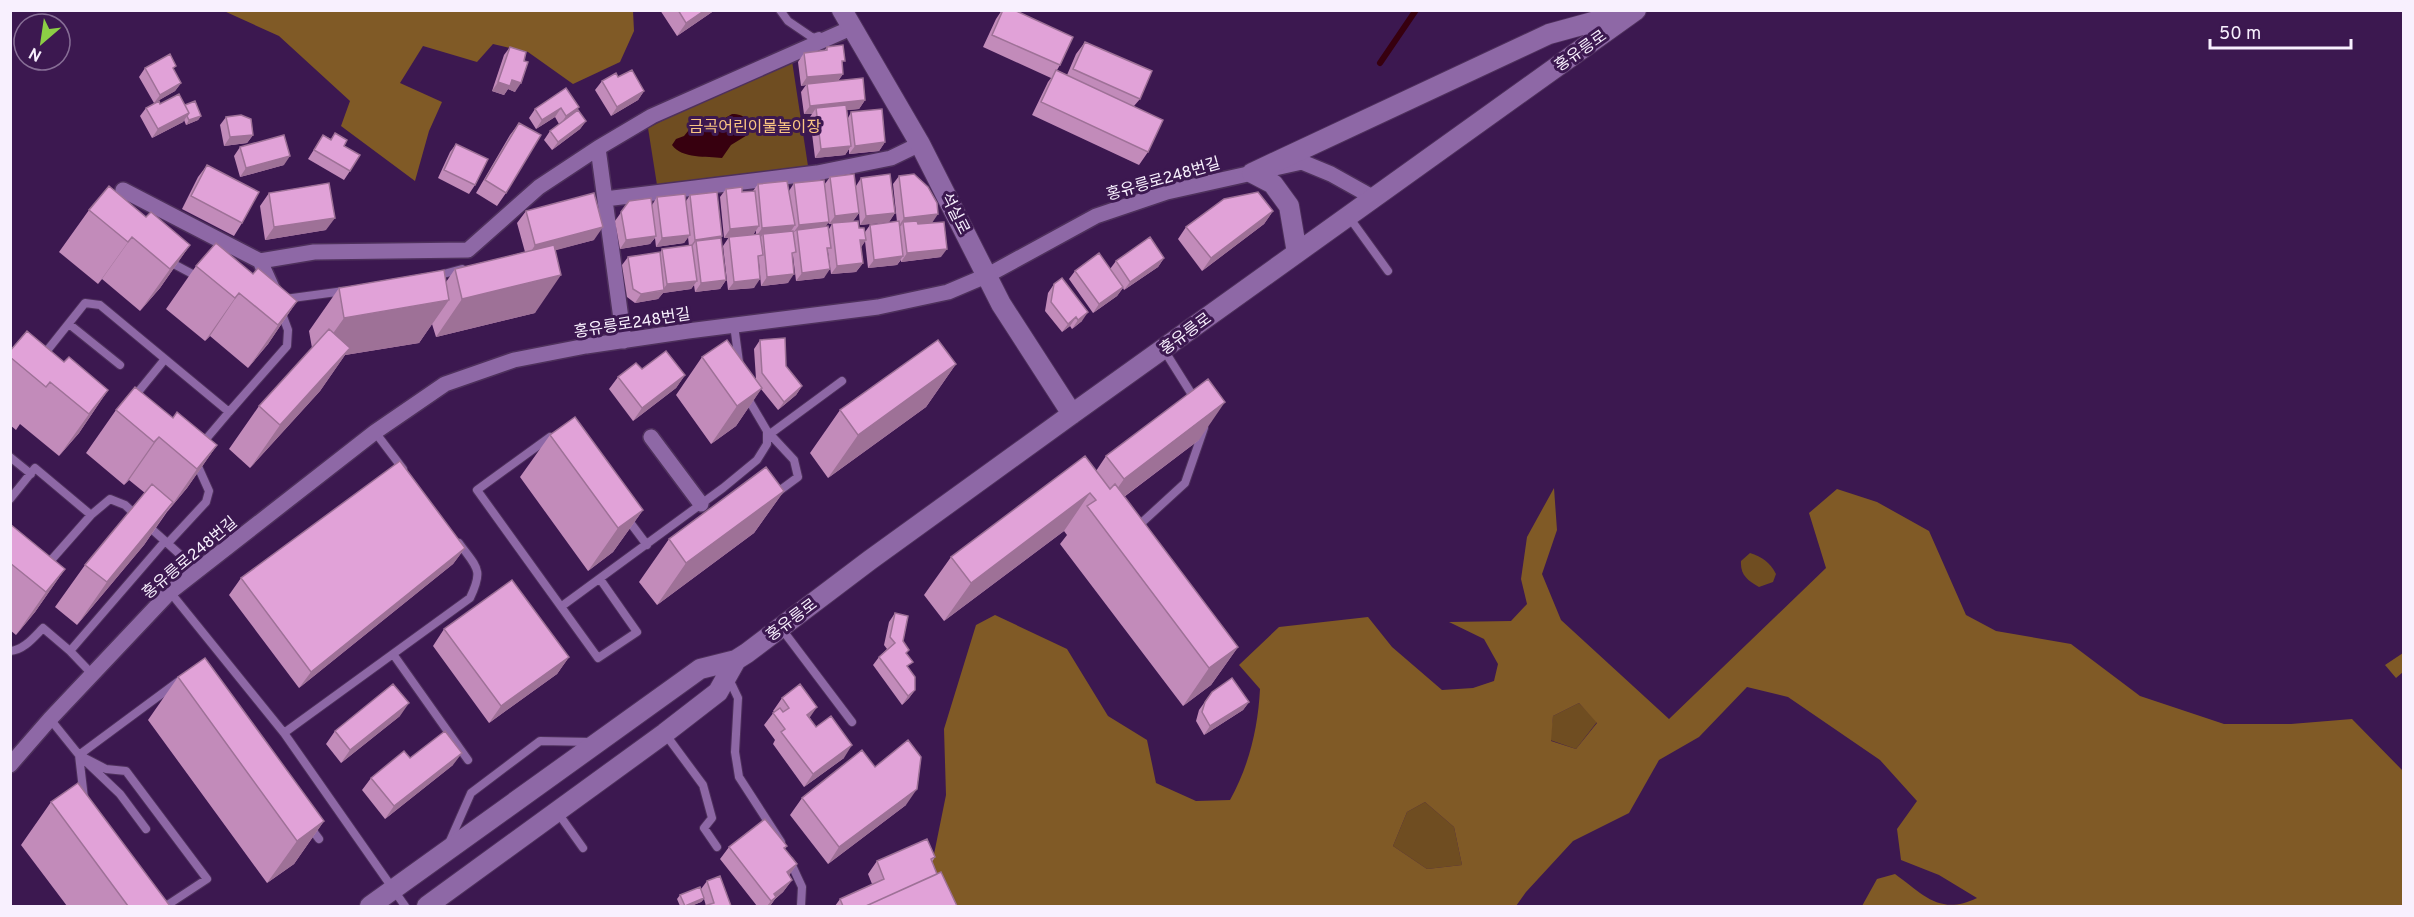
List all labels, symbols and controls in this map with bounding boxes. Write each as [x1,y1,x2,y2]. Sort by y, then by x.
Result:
north arrow [12,12,72,72]
scale bar [2210,12,2351,50]
text: 50 m [2219,23,2261,46]
street label: 홍유릉로 [1551,26,1611,77]
text: N [26,42,46,65]
park label: 금곡어린이물놀이장 [689,118,822,138]
street label: 홍유릉로248번길 [1104,154,1223,206]
street label: 석실로 [935,190,973,238]
street label: 홍유릉로248번길 [573,305,692,343]
street label: 홍유릉로 [1156,309,1216,360]
street label: 홍유릉로248번길 [139,513,242,604]
street label: 홍유릉로 [763,595,822,646]

